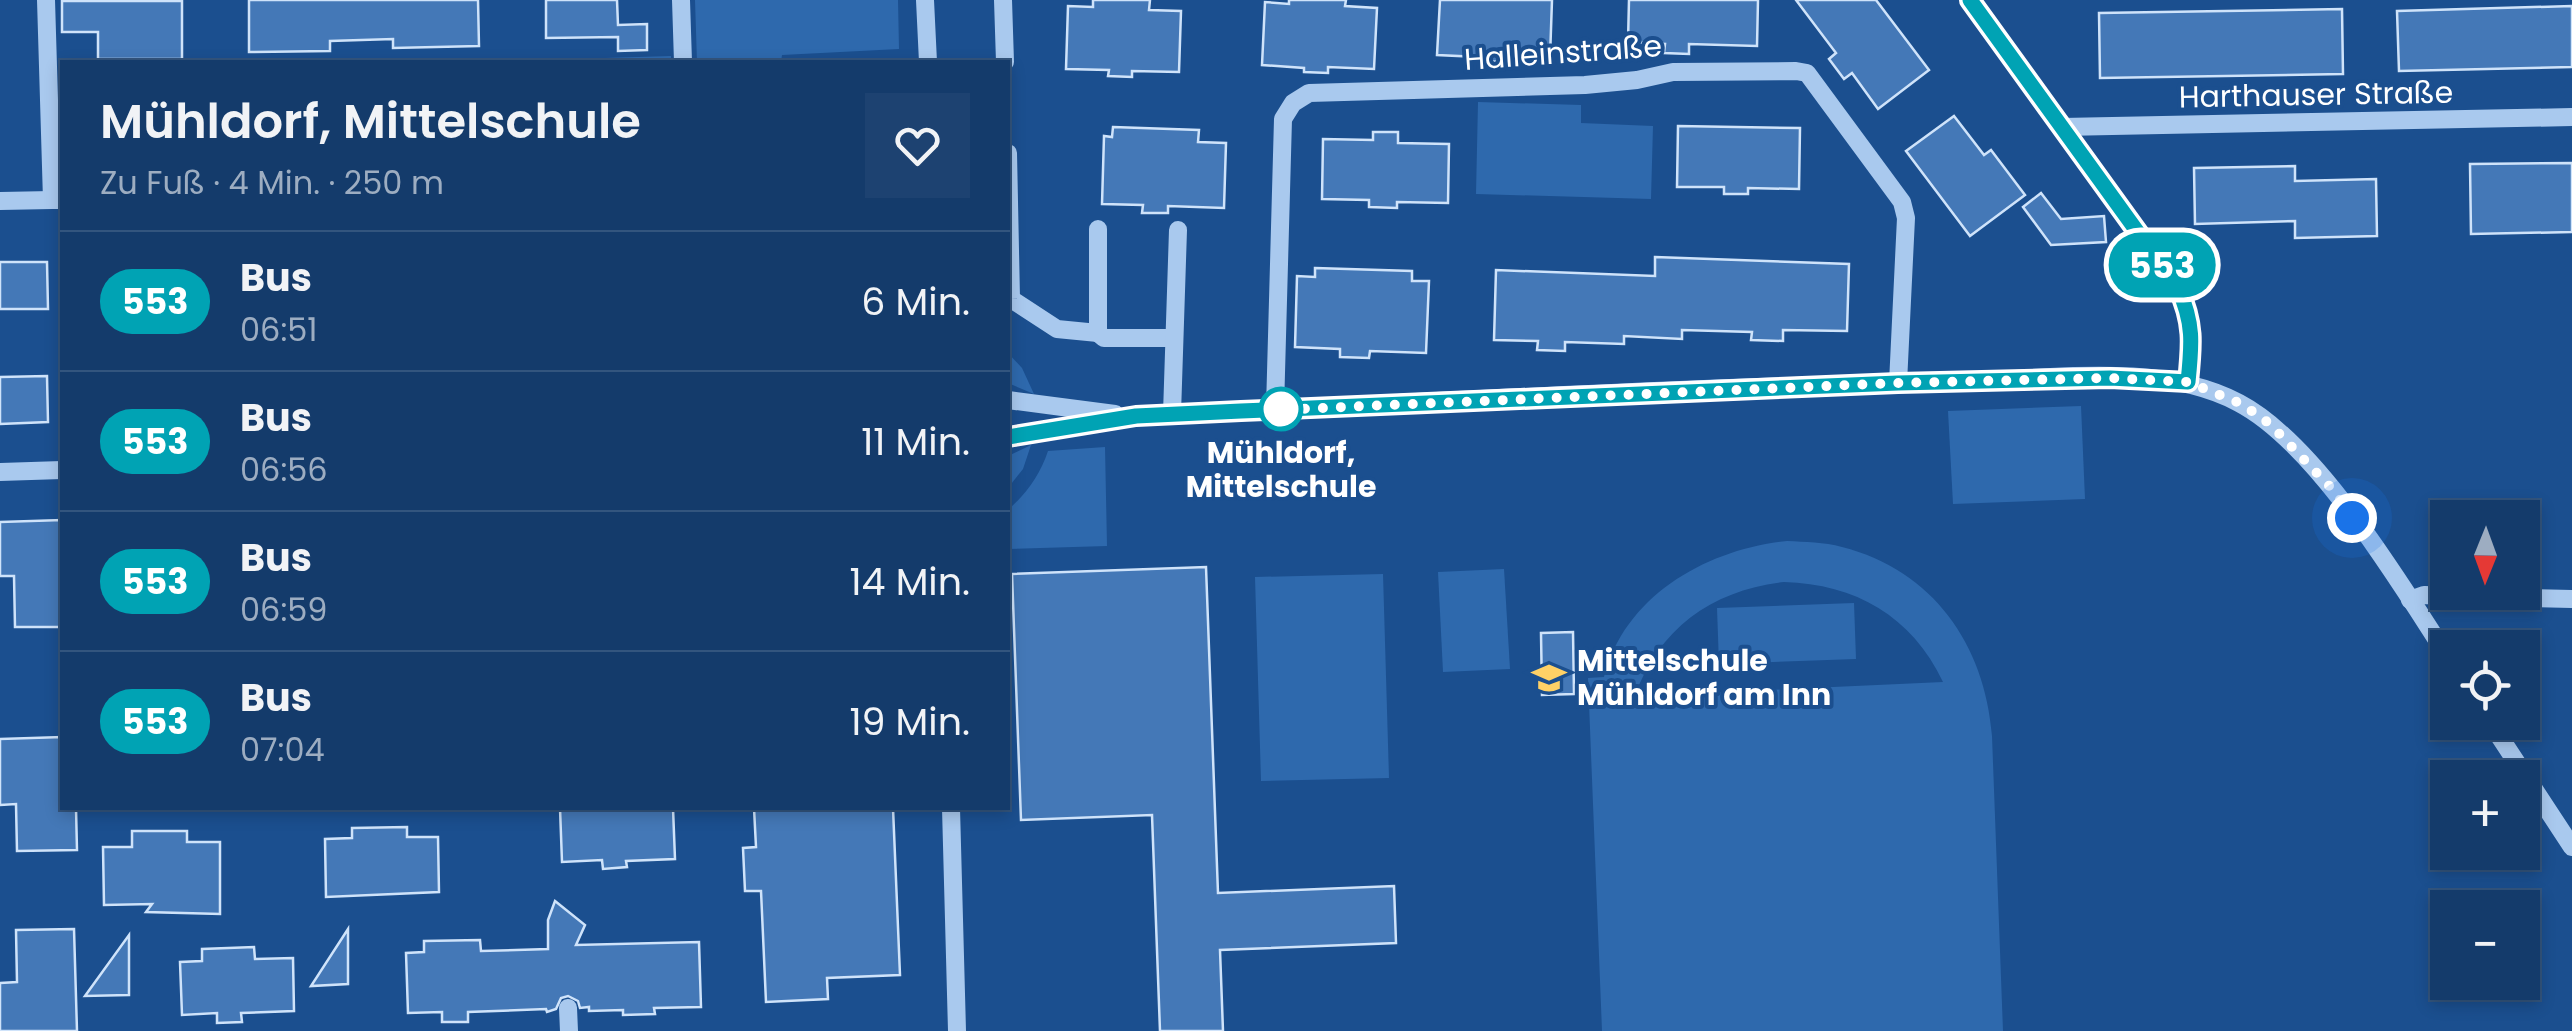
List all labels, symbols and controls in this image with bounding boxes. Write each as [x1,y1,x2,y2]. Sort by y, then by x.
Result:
street label: Halleinstraße [1463,24,1663,81]
street label: Harthauser Straße [2178,71,2454,118]
text: Mühldorf, Mittelschule [100,88,641,155]
button: heart [865,93,970,198]
text: Zu Fuß · 4 Min. · 250 m [100,160,444,205]
line badge: 553 [2104,232,2220,298]
text: 553 [2129,241,2195,290]
text: Bus [240,251,312,304]
text: 6 Min. [861,275,970,328]
text: 553 [122,277,188,326]
text: 06:51 [240,307,318,352]
marker: Mühldorf, Mittelschule [1260,388,1302,430]
text: Bus [240,391,312,444]
text: 11 Min. [861,415,970,468]
text: 553 [122,417,188,466]
place label: Mühldorf, Mittelschule [1186,431,1376,508]
text: 06:56 [240,447,328,492]
your location [2327,493,2377,543]
north arrow [2430,500,2540,610]
map controls [2430,500,2540,1000]
text: Bus [240,531,312,584]
text: 14 Min. [849,555,970,608]
text: 553 [122,557,188,606]
text: 06:59 [240,587,328,632]
button: locate [2430,630,2540,740]
place label: Mittelschule Mühldorf am Inn [1577,639,1831,716]
school or university icon: Mittelschule Mühldorf am Inn [1530,659,1568,697]
text: Bus [240,671,312,724]
text: 19 Min. [849,695,970,748]
text: 553 [122,697,188,746]
text: 07:04 [240,727,325,772]
button: + [2430,760,2540,870]
button: − [2430,890,2540,1000]

